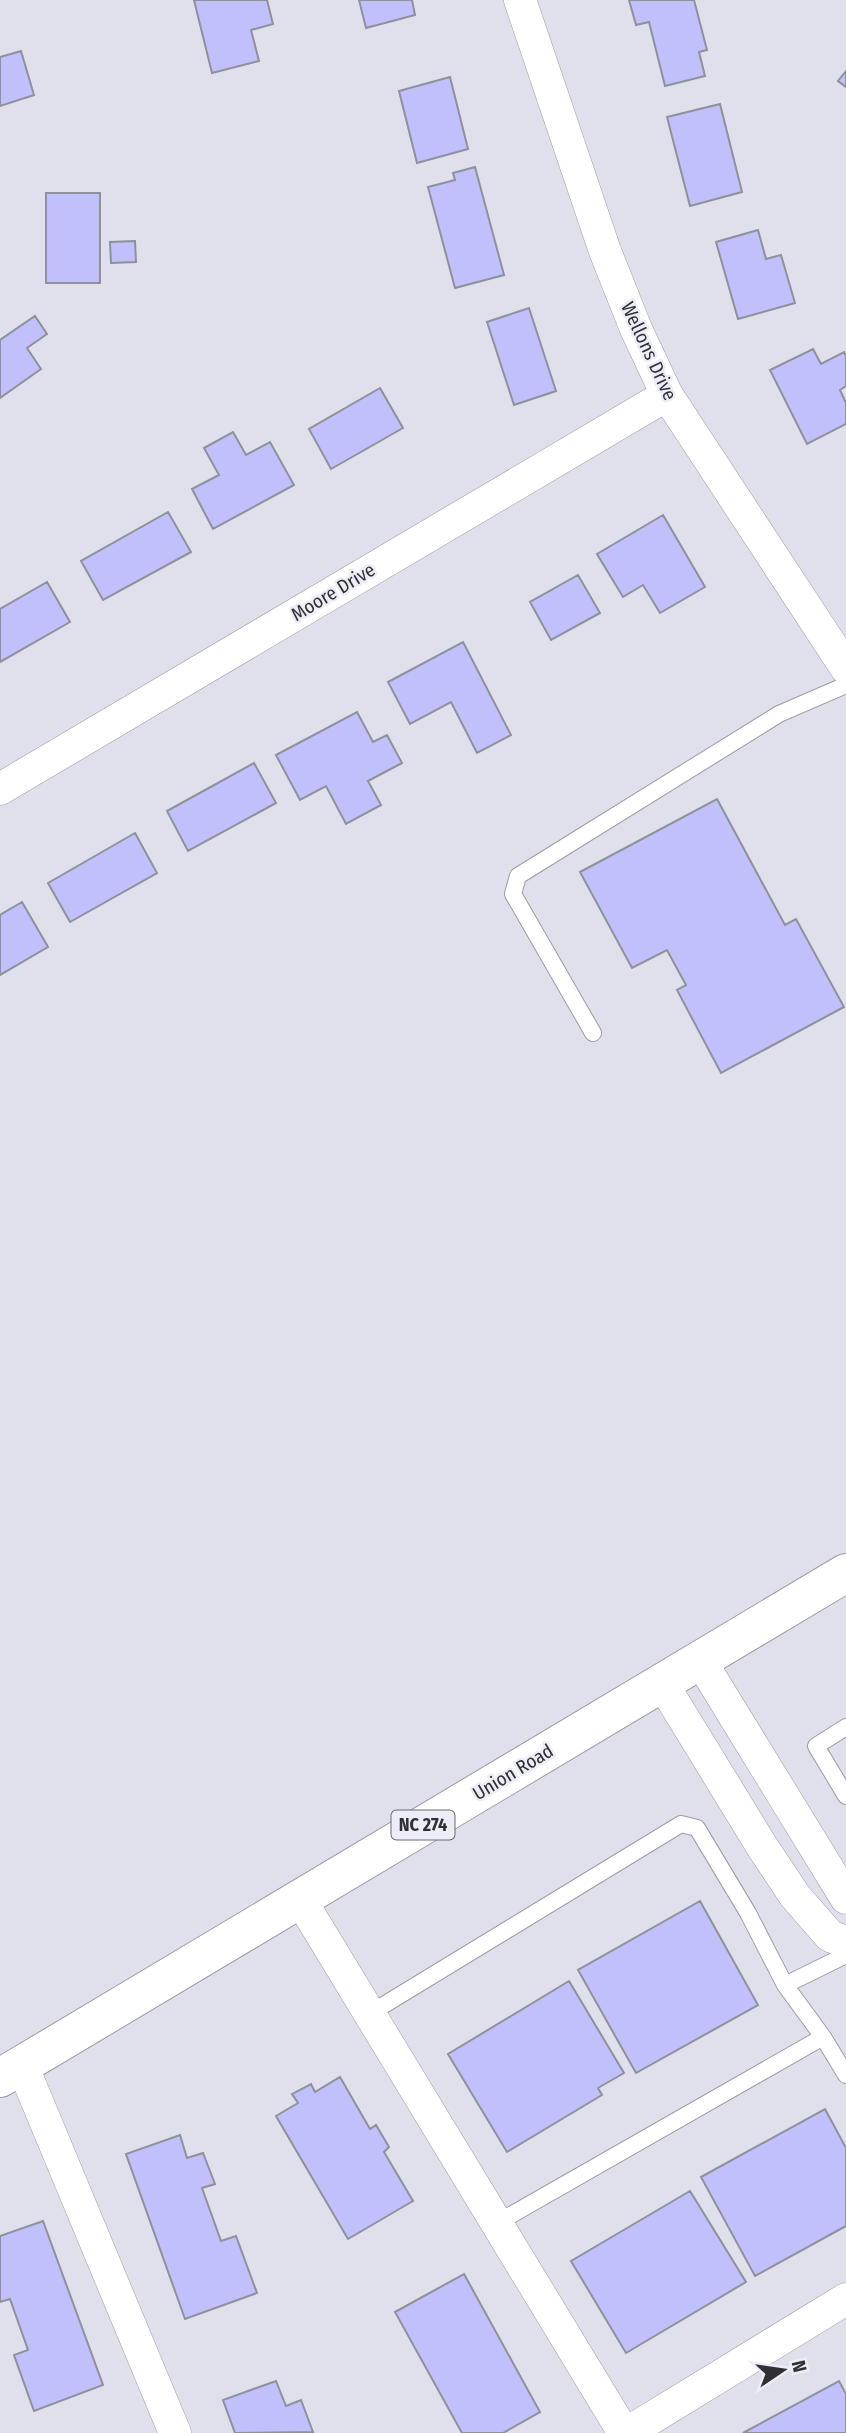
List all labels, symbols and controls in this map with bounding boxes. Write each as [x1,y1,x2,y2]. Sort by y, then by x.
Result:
street label: Wellons Drive [616,298,682,404]
street label: Moore Drive [287,558,379,626]
street label: Union Road [469,1739,557,1805]
road number: NC 274 [392,1811,454,1840]
north arrow [748,2335,818,2405]
text: N [787,2358,812,2374]

